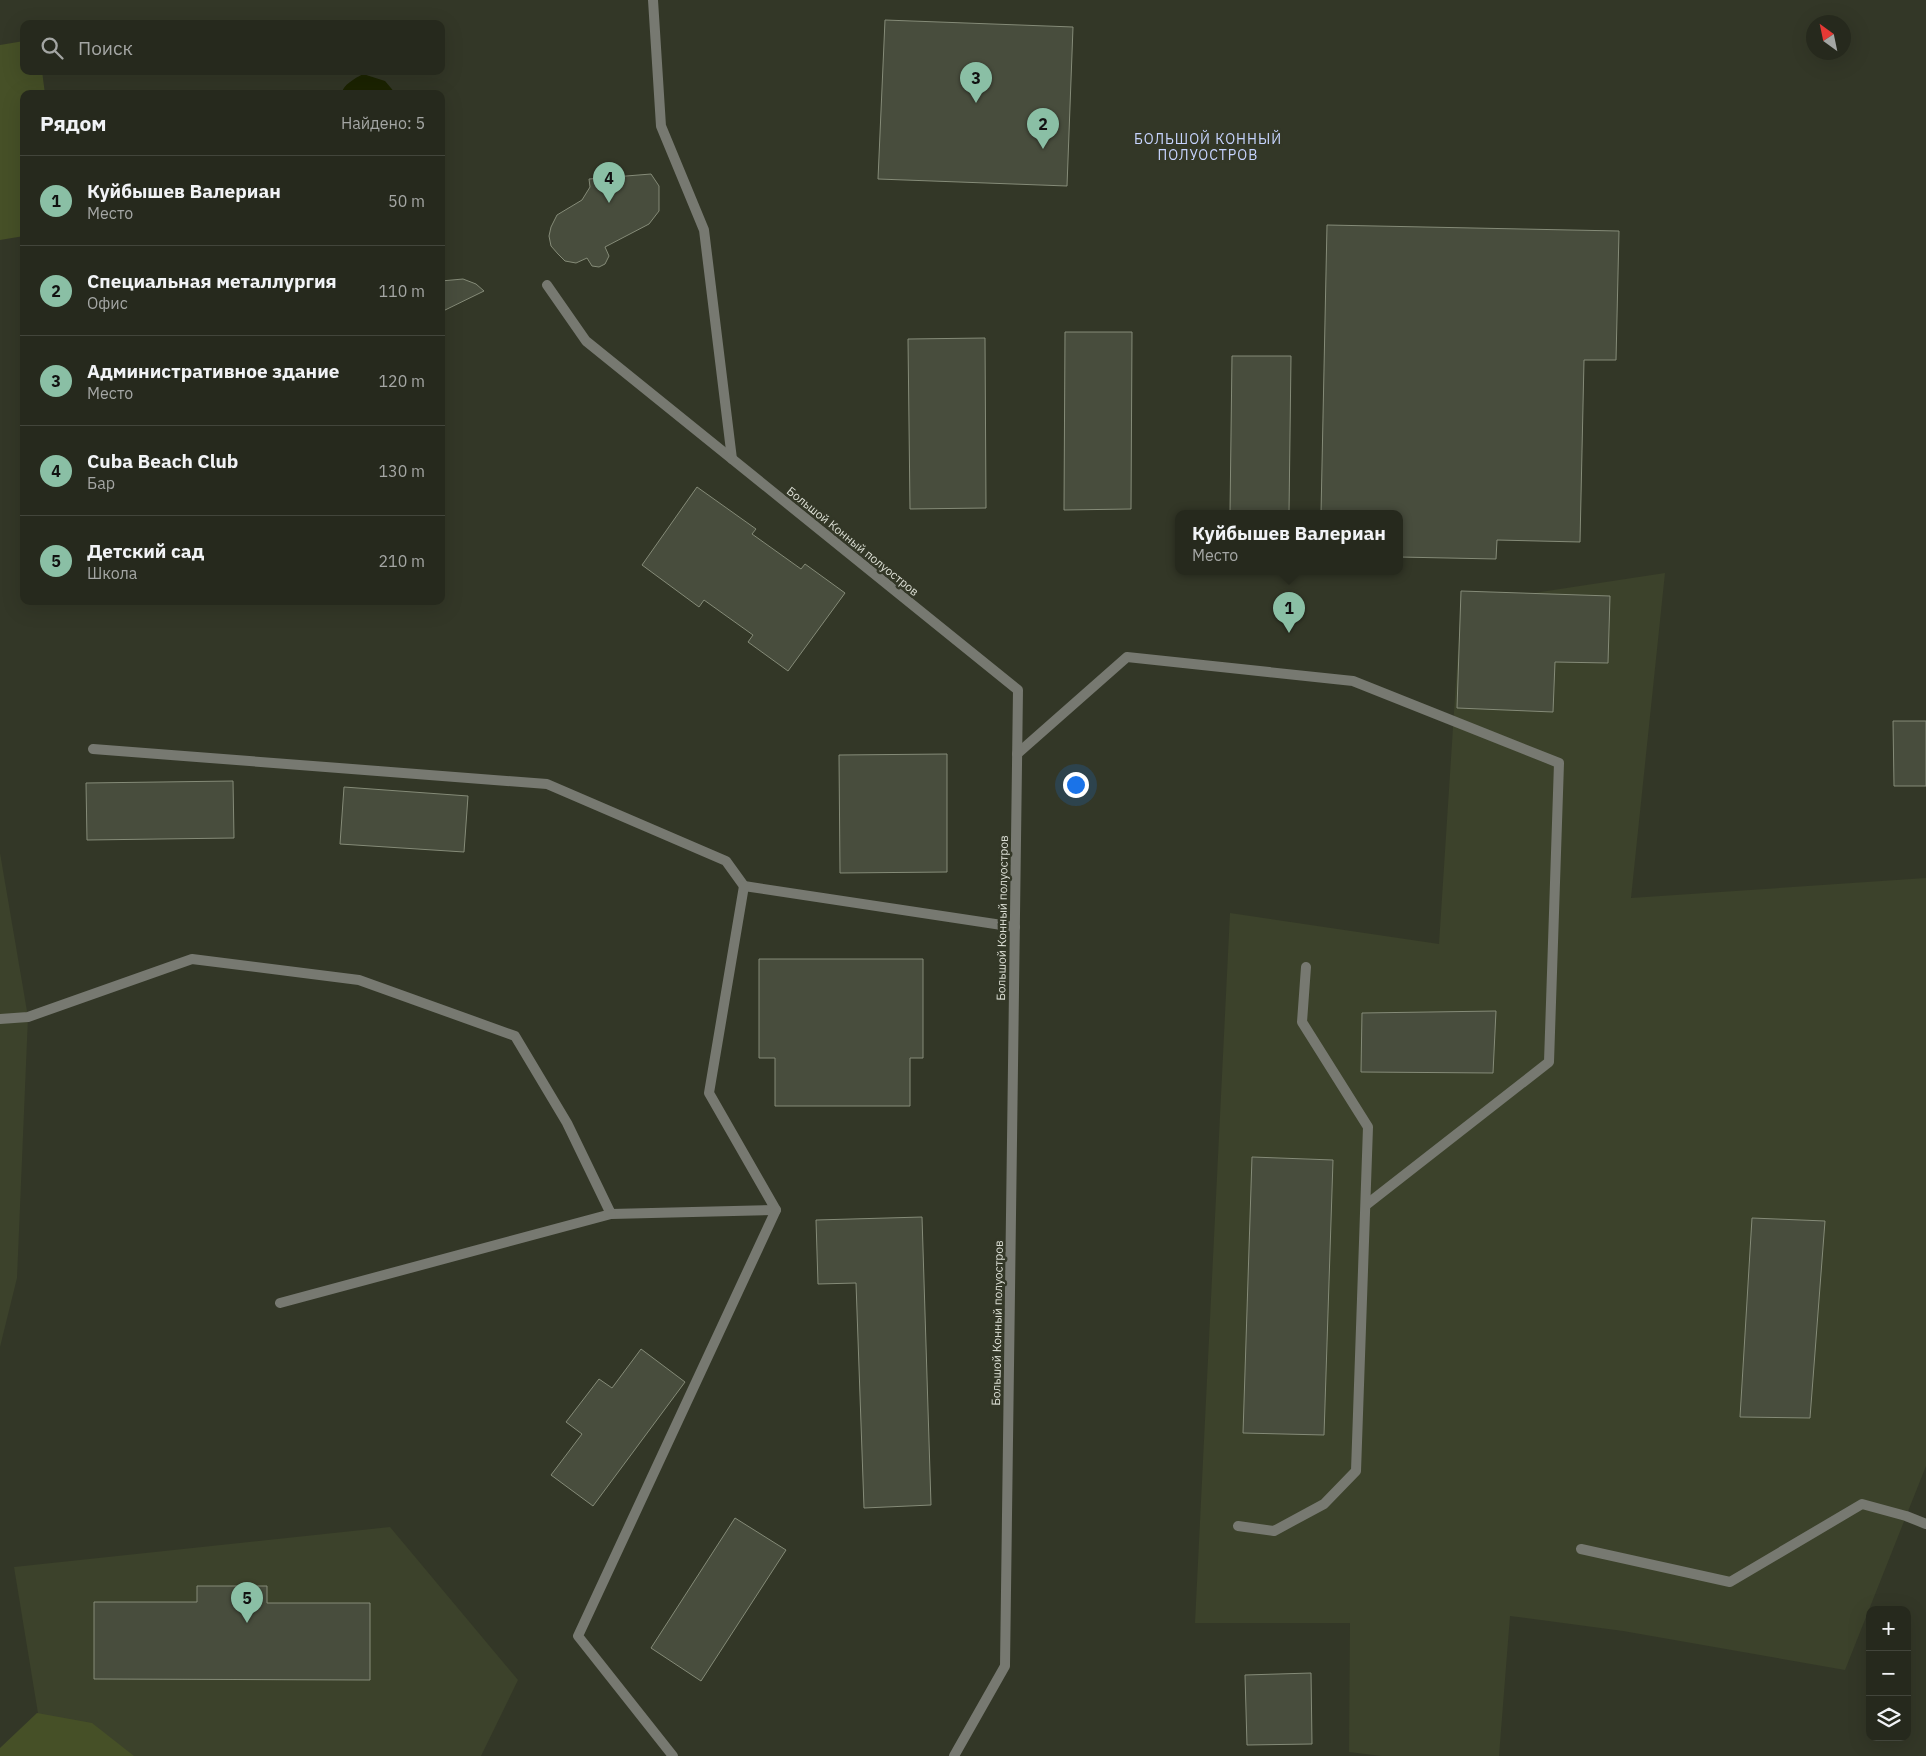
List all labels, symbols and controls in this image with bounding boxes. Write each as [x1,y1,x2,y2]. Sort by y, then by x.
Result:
north arrow [1806,15,1851,60]
search box [20,20,445,75]
icon: search [38,34,66,62]
text: Поиск [78,36,133,60]
pin: 3 [960,62,992,103]
pin: 2 [1027,108,1059,149]
text: Рядом [40,109,107,137]
text: Найдено: 5 [341,113,425,133]
district label: БОЛЬШОЙ КОННЫЙ ПОЛУОСТРОВ [1134,129,1282,164]
pin: 4 [593,162,625,203]
text: Куйбышев Валериан [87,179,281,203]
text: 1 [51,191,61,211]
text: 50 m [388,191,425,211]
text: Место [87,203,133,223]
text: Специальная металлургия [87,269,337,293]
text: 2 [51,281,61,301]
text: 110 m [378,281,425,301]
text: Офис [87,293,128,313]
text: Административное здание [87,359,339,383]
text: 3 [51,371,61,391]
text: 120 m [378,371,425,391]
text: Место [87,383,133,403]
text: Cuba Beach Club [87,449,238,473]
text: 4 [51,461,61,481]
text: 130 m [378,461,425,481]
text: Бар [87,473,115,493]
street label: Большой Конный полуостров [784,483,922,599]
popup [1175,510,1403,575]
text: Куйбышев Валериан [1192,521,1386,545]
text: Детский сад [87,539,204,563]
text: Место [1192,545,1238,565]
text: 5 [51,551,61,571]
text: 210 m [378,551,425,571]
text: Школа [87,563,137,583]
pin: 1 [1273,592,1305,633]
your location [1063,772,1089,798]
street label: Большой Конный полуостров [993,835,1011,1001]
street label: Большой Конный полуостров [988,1240,1006,1406]
pin: 5 [231,1582,263,1623]
map controls [1866,1606,1911,1741]
button: + [1866,1606,1911,1651]
button: − [1866,1651,1911,1696]
button: layers [1866,1696,1911,1741]

